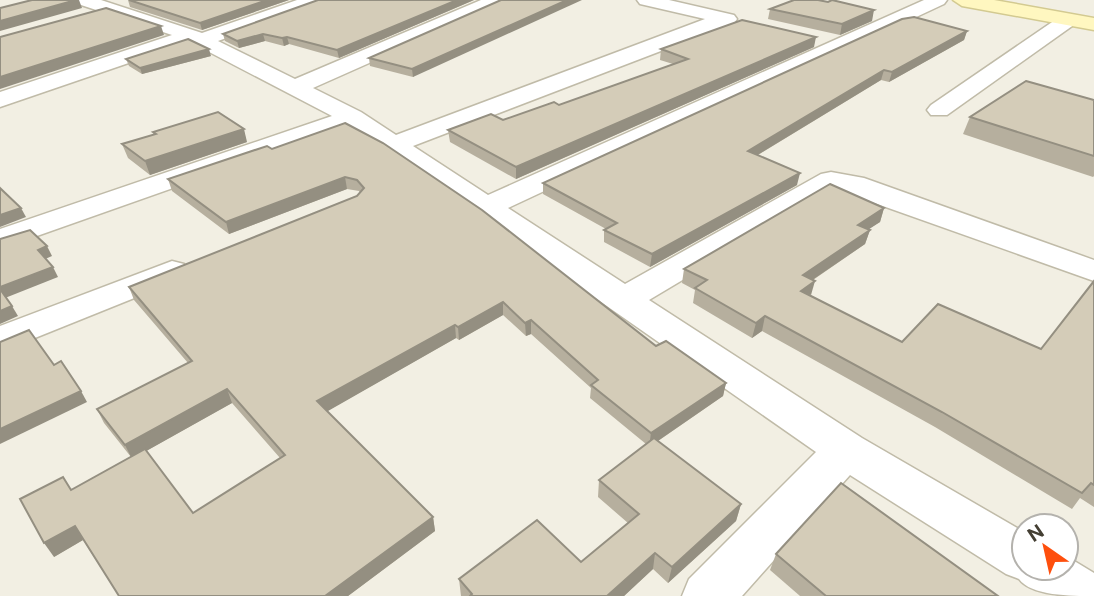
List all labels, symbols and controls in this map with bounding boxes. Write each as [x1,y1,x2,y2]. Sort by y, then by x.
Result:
north arrow [1010,512,1080,582]
text: N [1023,520,1048,546]

